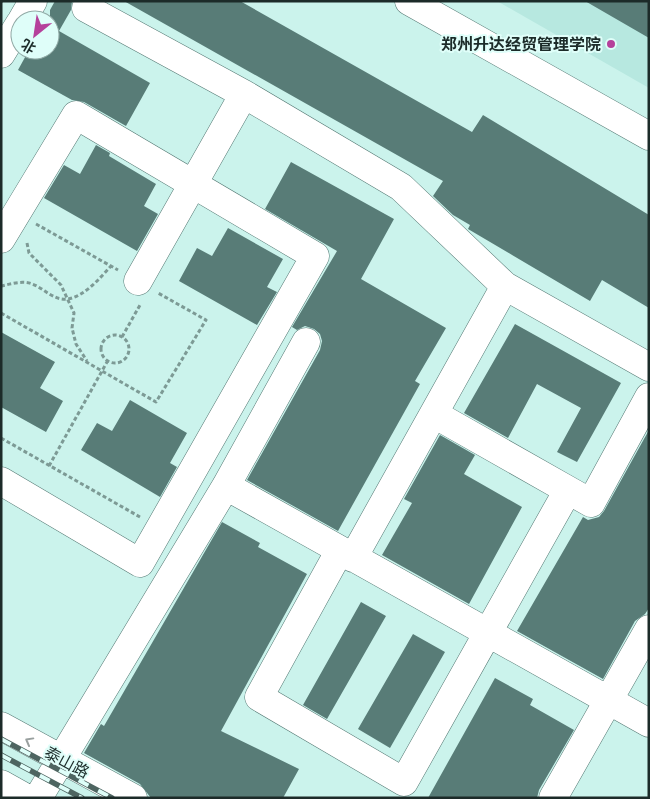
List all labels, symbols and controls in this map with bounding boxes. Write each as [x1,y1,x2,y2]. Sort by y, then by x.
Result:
north arrow [10,10,60,60]
text: 北 [18,35,39,57]
place label: 郑州升达经贸管理学院 [441,35,601,54]
marker: 郑州升达经贸管理学院 [605,38,617,50]
one-way arrow [25,738,34,748]
street label: 泰山路 [41,743,92,782]

